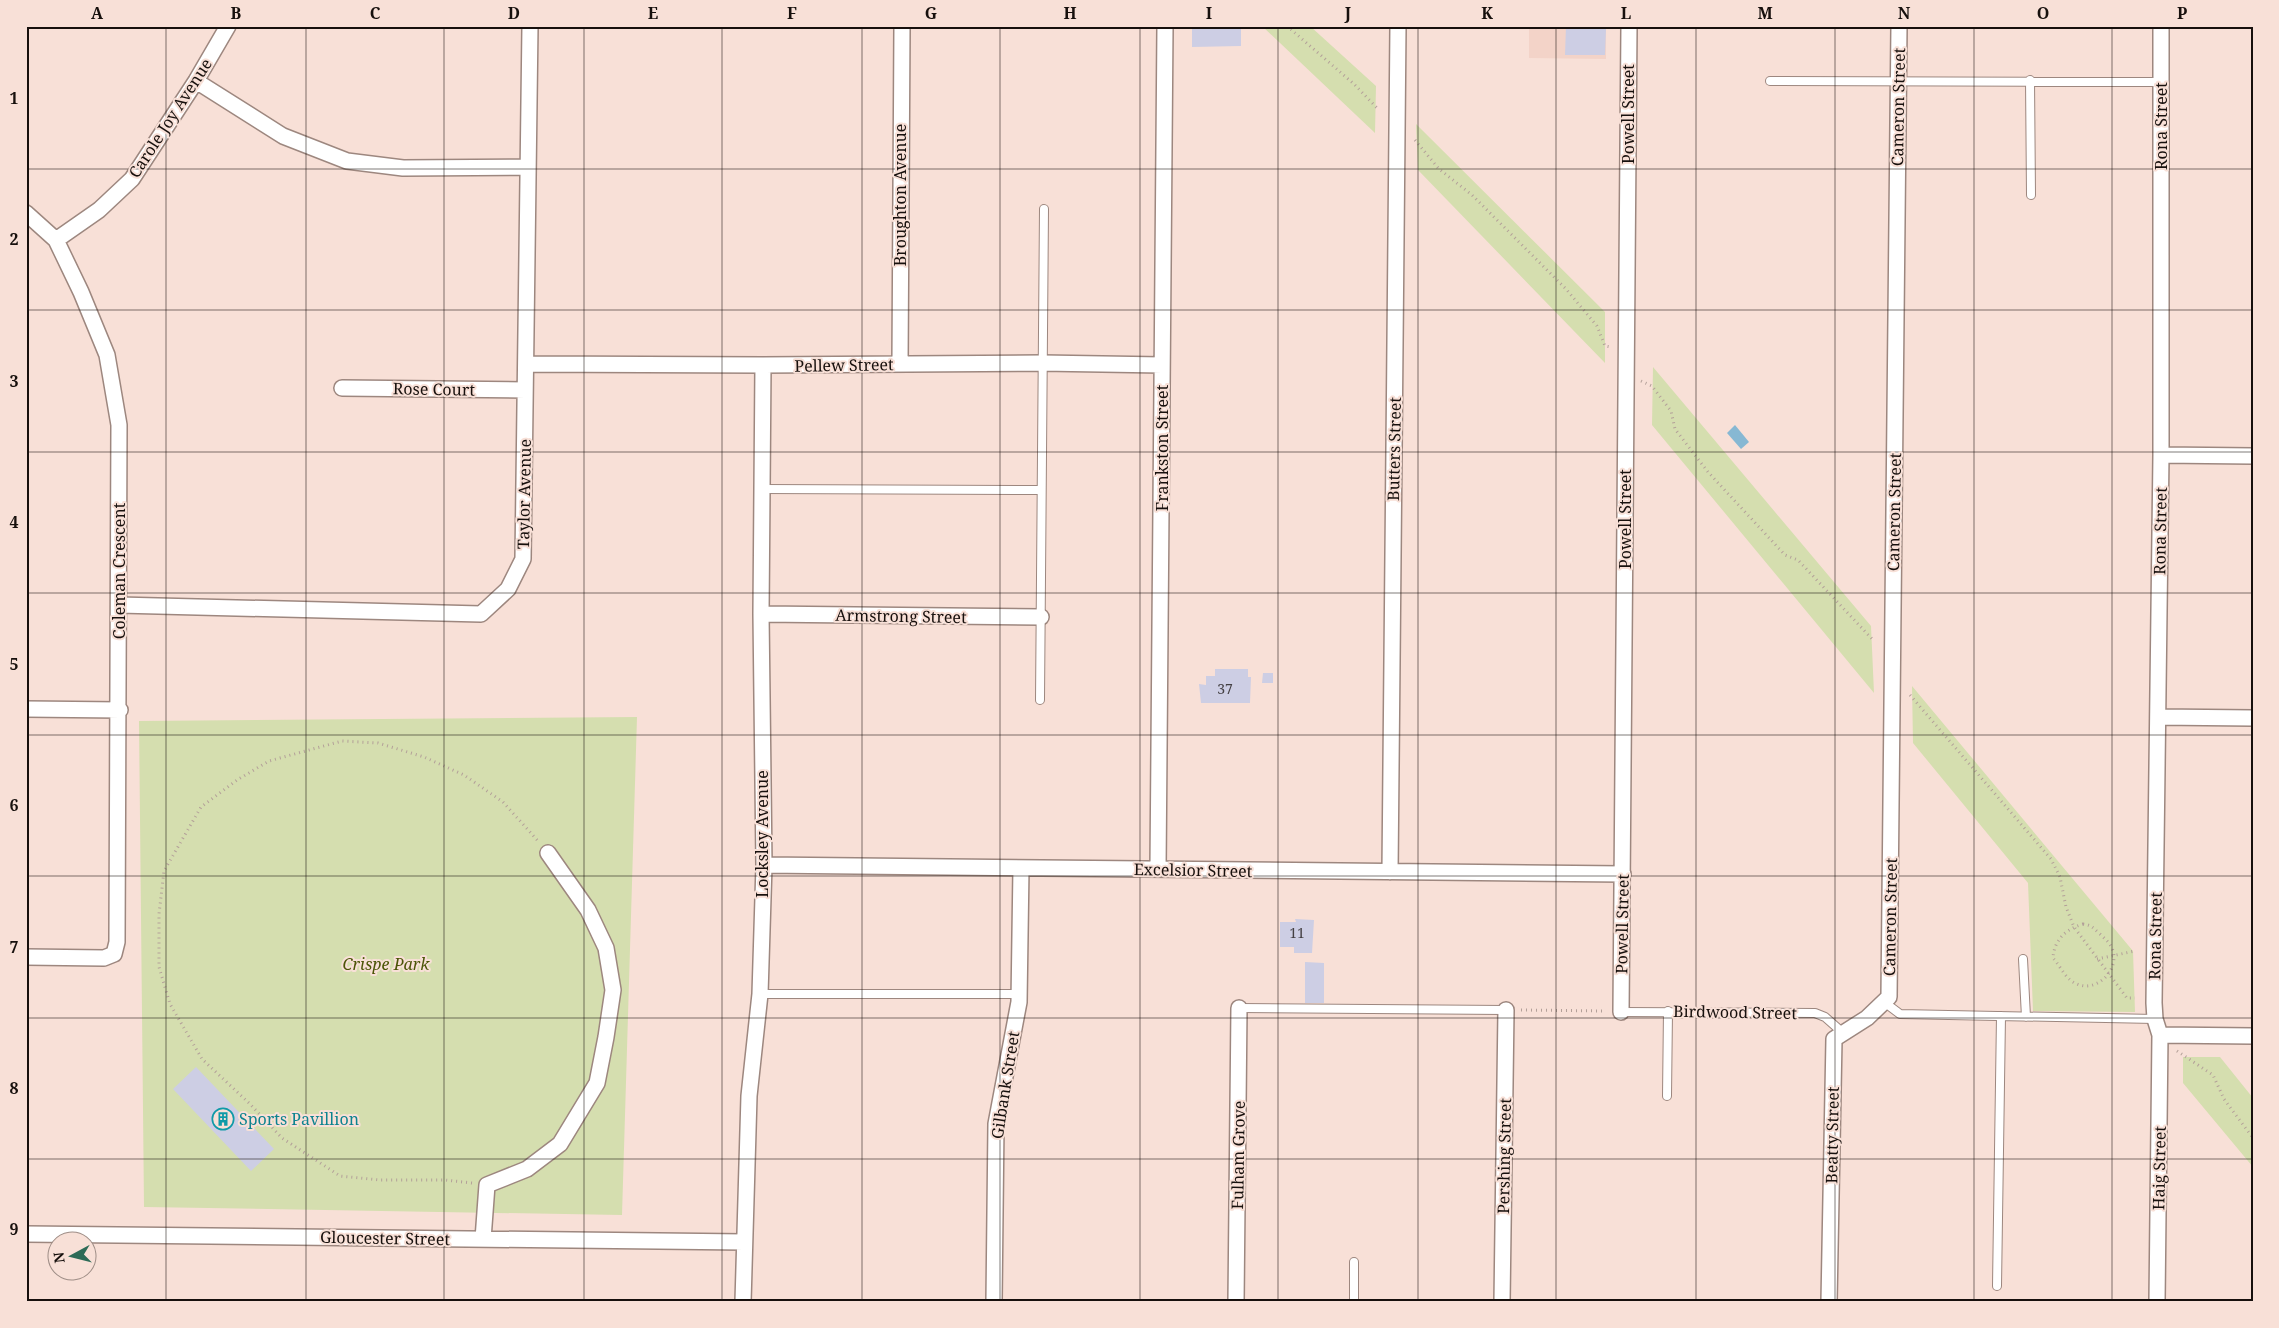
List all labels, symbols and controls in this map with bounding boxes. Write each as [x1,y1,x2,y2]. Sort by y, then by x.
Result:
text: A [91,2,104,24]
text: B [231,2,242,24]
text: C [370,2,381,24]
text: D [508,2,520,24]
text: E [648,2,658,24]
text: F [787,2,797,24]
text: G [925,2,937,24]
text: H [1063,2,1077,24]
text: I [1206,2,1212,24]
text: J [1344,2,1352,24]
text: K [1481,2,1493,24]
text: L [1621,2,1631,24]
text: M [1757,2,1773,24]
text: N [1898,2,1911,24]
text: O [2037,2,2049,24]
text: P [2177,2,2187,24]
street label: Cameron Street [1886,47,1910,166]
street label: Carole Joy Avenue [123,54,217,182]
street label: Powell Street [1617,64,1639,164]
street label: Rona Street [2150,82,2172,170]
text: 1 [9,87,19,109]
street label: Broughton Avenue [889,124,911,266]
text: 2 [9,228,19,250]
street label: Pellew Street [794,353,894,377]
text: 3 [9,370,19,392]
street label: Rose Court [393,377,476,401]
street label: Frankston Street [1151,384,1173,511]
street label: Butters Street [1382,396,1406,501]
street label: Taylor Avenue [512,439,536,549]
street label: Cameron Street [1882,452,1906,571]
street label: Powell Street [1614,469,1636,569]
street label: Rona Street [2148,487,2172,575]
street label: Coleman Crescent [108,502,130,639]
text: 4 [9,511,19,533]
street label: Armstrong Street [835,604,967,628]
text: 5 [9,653,19,675]
house number: 37 [1217,679,1233,698]
street label: Locksley Avenue [751,770,773,898]
text: 6 [9,794,19,816]
street label: Cameron Street [1878,857,1902,976]
street label: Excelsior Street [1134,858,1253,882]
street label: Powell Street [1610,873,1634,974]
street label: Rona Street [2143,892,2167,980]
house number: 11 [1289,923,1305,942]
text: 7 [9,936,19,958]
park label: Crispe Park [343,953,430,975]
street label: Birdwood Street [1673,1000,1797,1024]
street label: Gilbank Street [986,1029,1024,1140]
text: 8 [9,1077,19,1099]
street label: Beatty Street [1820,1086,1844,1184]
street label: Pershing Street [1492,1097,1516,1214]
street label: Fulham Grove [1226,1100,1250,1210]
building icon: Sports Pavillion [211,1107,235,1131]
place label: Sports Pavillion [239,1108,359,1130]
street label: Haig Street [2147,1125,2171,1210]
text: 9 [9,1218,19,1240]
street label: Gloucester Street [320,1226,451,1250]
north arrow [48,1230,98,1280]
text: N [48,1251,69,1264]

